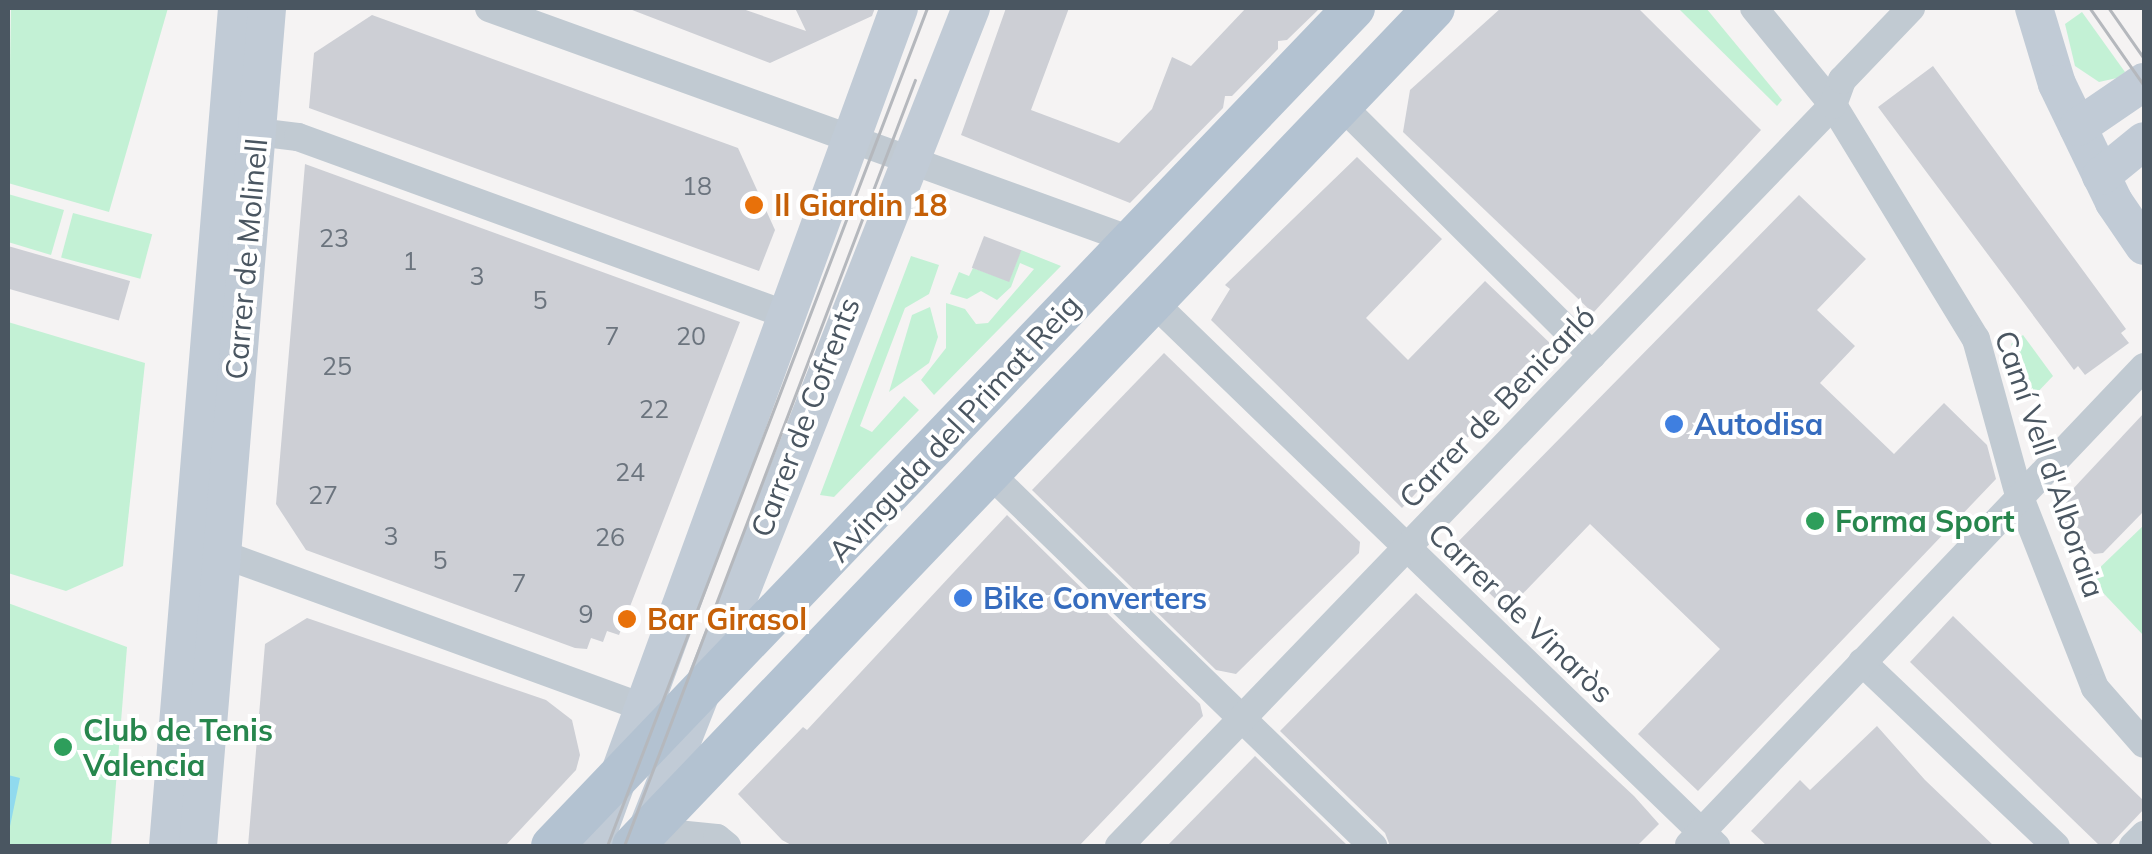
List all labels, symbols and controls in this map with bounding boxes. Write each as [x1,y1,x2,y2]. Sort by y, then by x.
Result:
street label: Carrer de Molinell [218,137,274,381]
house number: 18 [682,171,712,201]
place label: Il Giardin 18 [774,187,947,223]
marker: Il Giardin 18 [743,194,765,216]
house number: 23 [319,223,349,253]
house number: 1 [403,246,417,276]
house number: 3 [470,261,484,291]
house number: 5 [533,285,547,315]
street label: Avinguda del Primat Reig [821,287,1087,569]
street label: Carrer de Cofrents [743,292,867,542]
street label: Carrer de Benicarló [1392,299,1602,515]
house number: 7 [605,321,619,351]
house number: 20 [676,321,706,351]
street label: Camí Vell d'Alboraia [1987,326,2113,602]
house number: 25 [322,351,352,381]
house number: 22 [639,394,669,424]
place label: Autodisa [1694,406,1823,442]
marker: Autodisa [1663,413,1685,435]
house number: 24 [615,457,645,487]
house number: 27 [308,480,338,510]
place label: Forma Sport [1835,503,2015,539]
marker: Forma Sport [1804,510,1826,532]
street label: Carrer de Vinaròs [1421,516,1621,710]
house number: 3 [384,521,398,551]
house number: 26 [595,522,625,552]
house number: 5 [433,545,447,575]
house number: 7 [512,568,526,598]
place label: Bike Converters [983,580,1207,616]
marker: Bike Converters [952,587,974,609]
house number: 9 [579,599,593,629]
place label: Bar Girasol [647,601,807,637]
marker: Bar Girasol [616,608,638,630]
place label: Club de Tenis Valencia [83,712,273,782]
marker: Club de Tenis Valencia [52,736,74,758]

